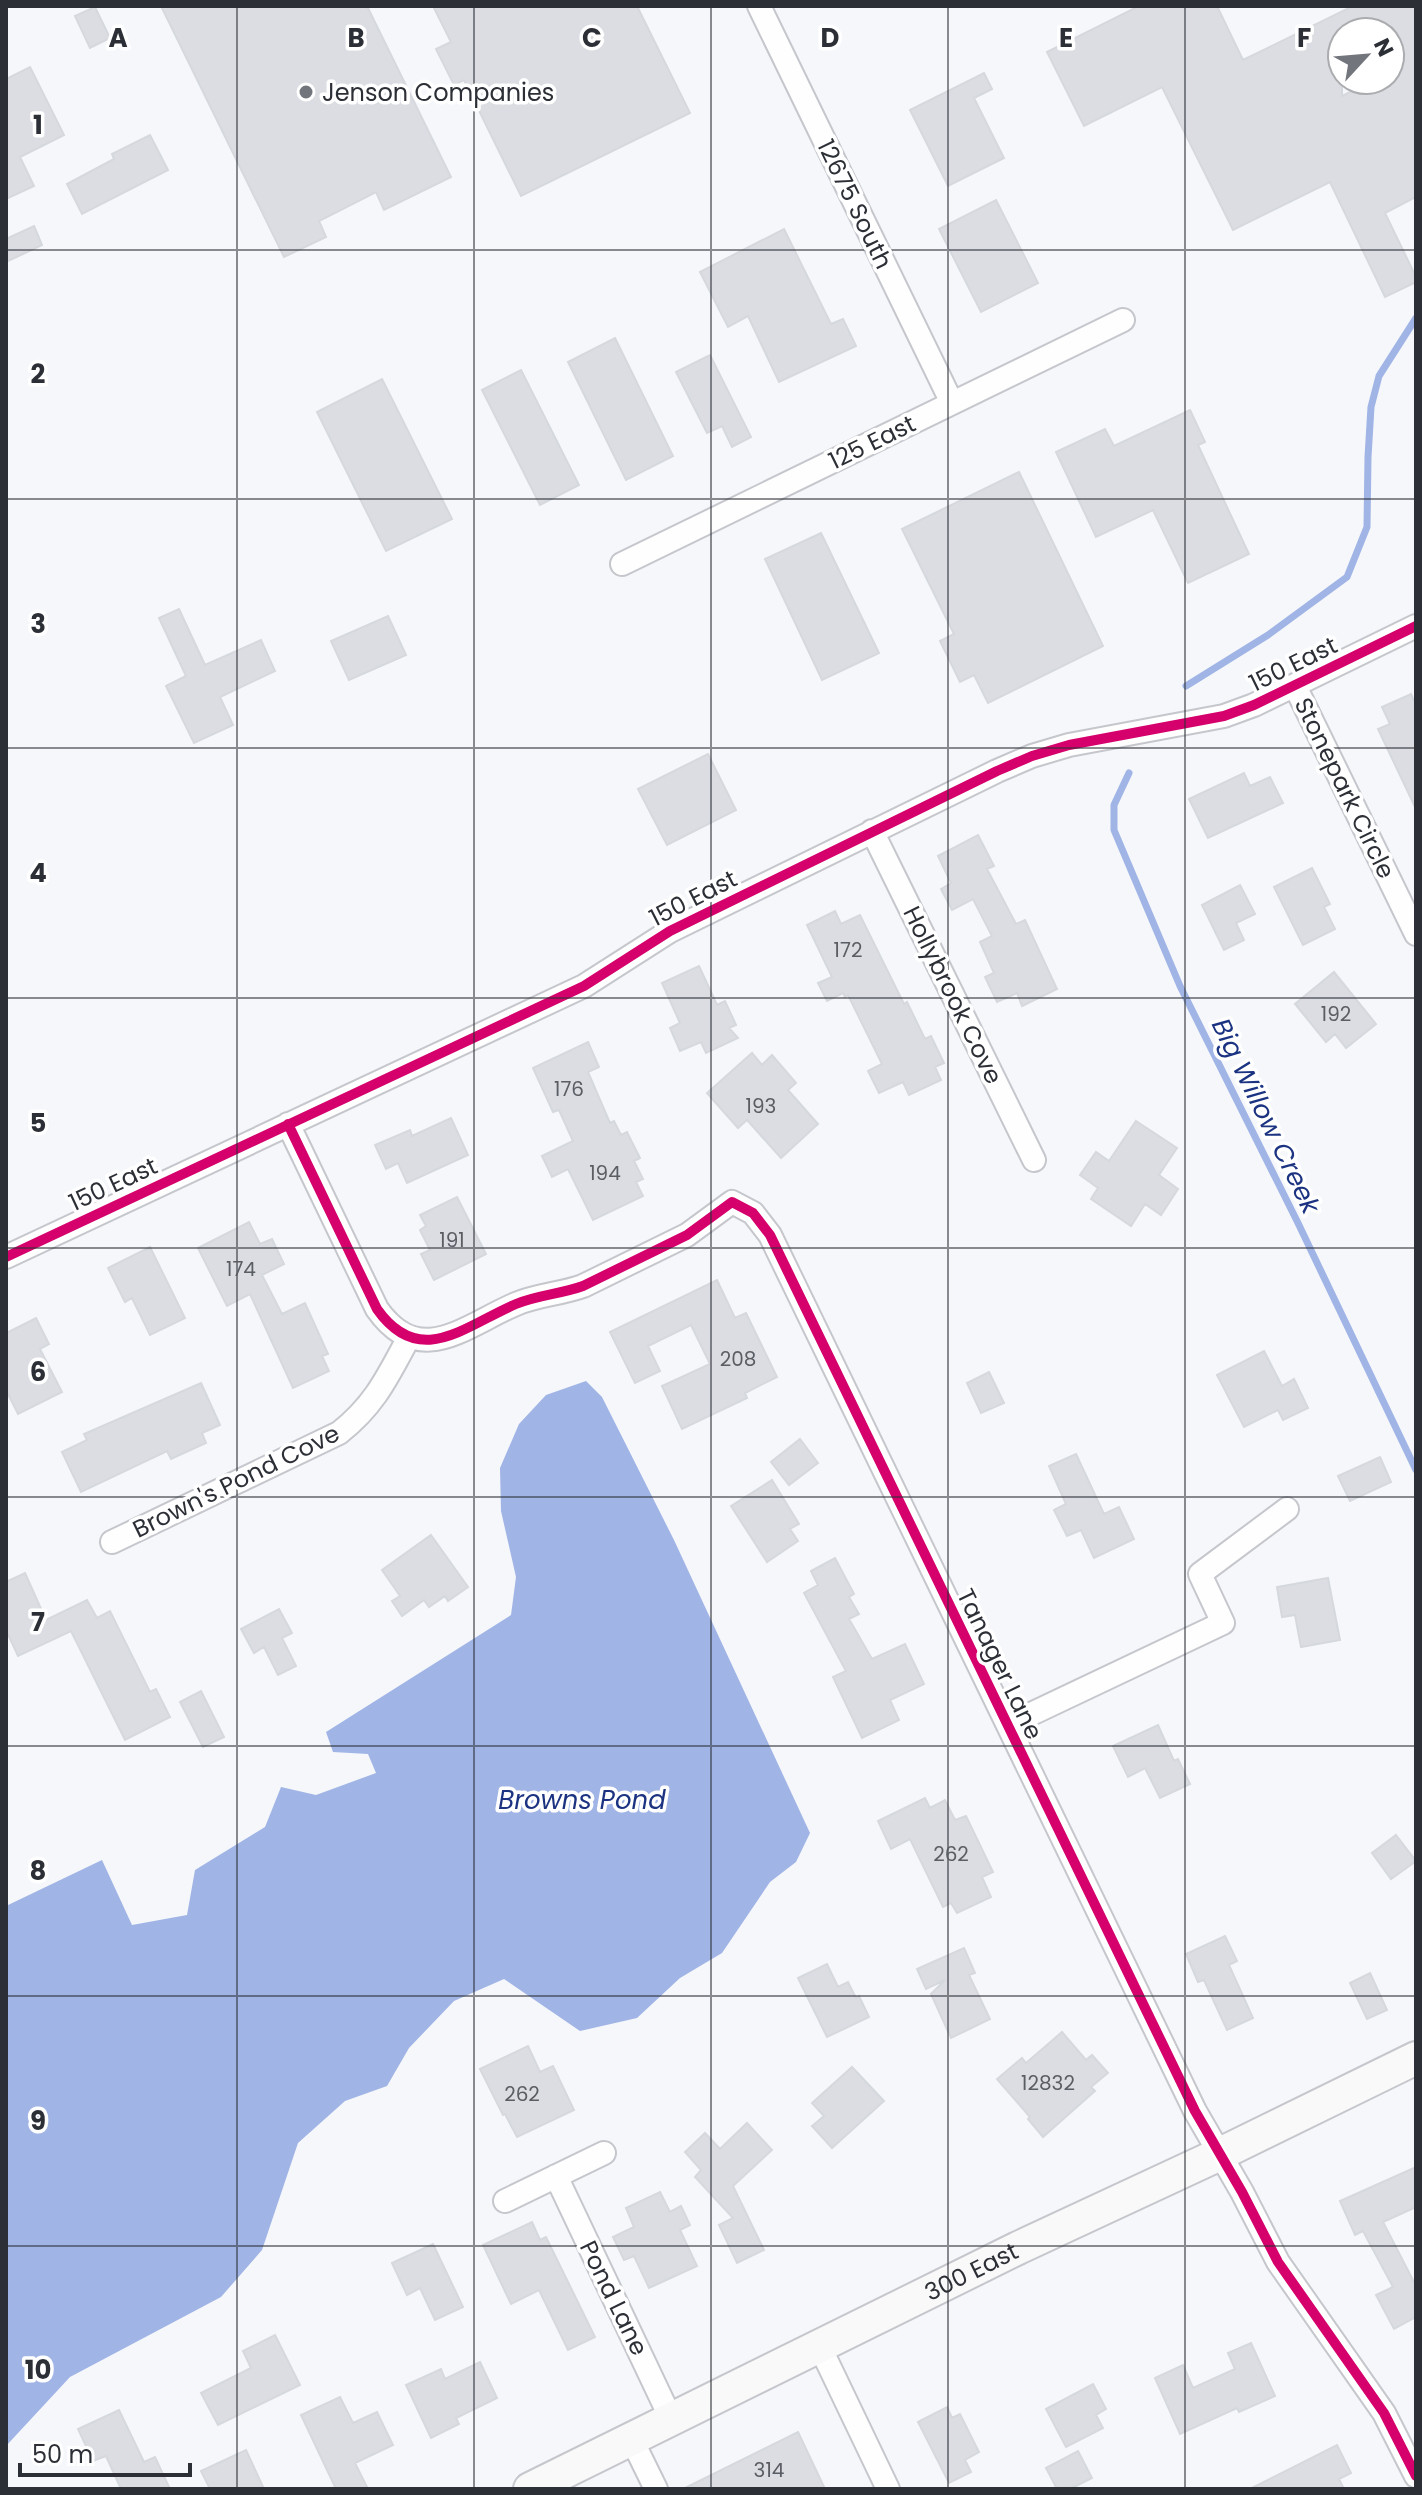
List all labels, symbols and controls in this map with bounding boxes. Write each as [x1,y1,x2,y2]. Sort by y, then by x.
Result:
north arrow [1326,16,1406,96]
text: A [108,20,128,56]
text: B [347,20,365,56]
text: C [582,20,602,56]
text: D [821,20,840,56]
text: E [1059,20,1073,56]
text: F [1297,20,1311,56]
text: N [1366,33,1401,62]
place label: Jenson Companies [322,76,554,109]
marker: Jenson Companies [297,83,315,101]
text: 1 [33,107,43,143]
street label: 12675 South [809,134,901,274]
text: 2 [31,356,46,392]
street label: 125 East [823,407,921,477]
text: 3 [30,606,46,642]
street label: 150 East [1244,629,1342,699]
street label: Stonepark Circle [1287,692,1403,884]
text: 4 [29,855,47,891]
street label: 150 East [644,862,742,934]
street label: Hollybrook Cove [896,900,1010,1090]
house number: 172 [834,936,862,964]
house number: 192 [1321,1000,1351,1028]
water label: Big Willow Creek [1203,1012,1330,1221]
house number: 176 [554,1075,584,1103]
house number: 193 [746,1092,776,1120]
text: 5 [30,1105,46,1141]
street label: 150 East [63,1149,163,1219]
house number: 194 [589,1159,621,1187]
house number: 191 [439,1226,465,1254]
house number: 174 [226,1255,256,1283]
house number: 208 [720,1345,756,1373]
text: 6 [30,1354,46,1390]
street label: Brown's Pond Cove [127,1417,345,1545]
street label: Tanager Lane [949,1583,1051,1745]
text: 7 [31,1604,45,1640]
water label: Browns Pond [498,1782,666,1818]
house number: 262 [933,1840,969,1868]
text: 8 [30,1853,46,1889]
house number: 12832 [1021,2069,1075,2097]
house number: 262 [504,2080,540,2108]
text: 9 [30,2103,46,2139]
street label: 300 East [919,2234,1024,2308]
street label: Pond Lane [572,2235,656,2361]
text: 10 [25,2352,51,2388]
scale bar [20,2427,190,2477]
text: 50 m [32,2438,93,2471]
house number: 314 [754,2456,784,2484]

